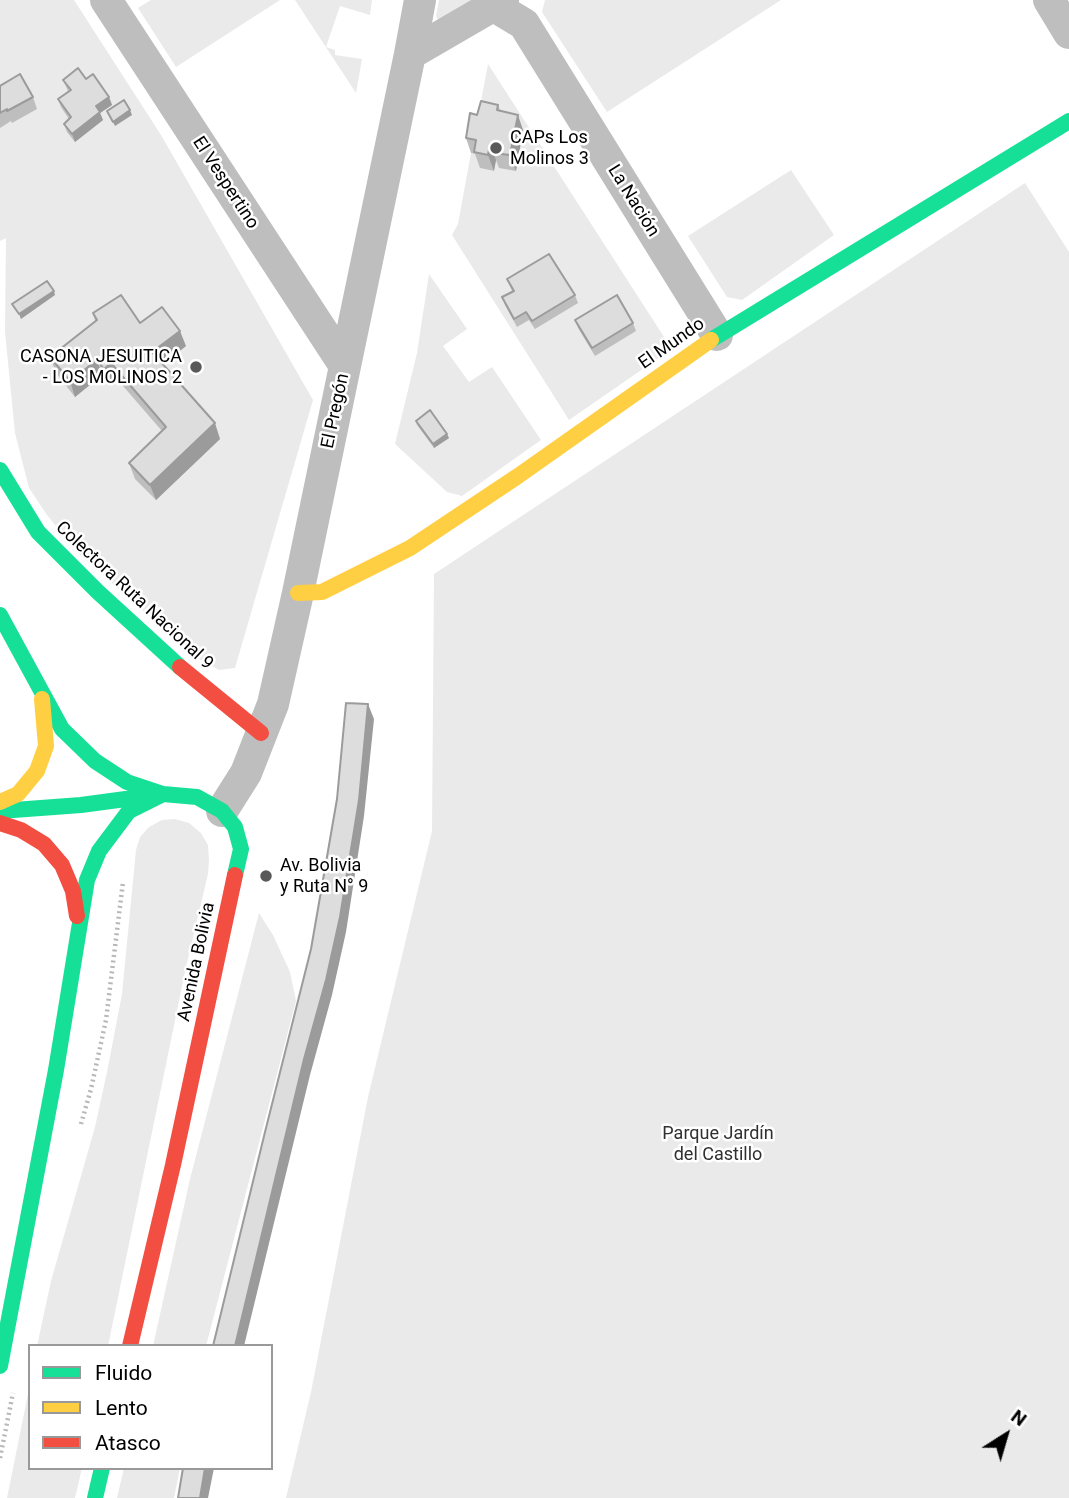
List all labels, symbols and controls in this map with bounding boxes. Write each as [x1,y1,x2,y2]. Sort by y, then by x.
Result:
place label: CAPs Los Molinos 3 [510,127,589,170]
street label: El Vespertino [187,133,263,233]
marker: CAPs Los Molinos 3 [488,140,504,156]
street label: La Nación [602,161,664,241]
street label: El Mundo [635,314,709,374]
place label: CASONA JESUITICA - LOS MOLINOS 2 [20,346,182,388]
marker: CASONA JESUITICA - LOS MOLINOS 2 [188,359,204,375]
street label: El Pregón [318,371,354,451]
street label: Colectora Ruta Nacional 9 [51,517,217,675]
place label: Av. Bolivia y Ruta N° 9 [280,855,368,898]
marker: Av. Bolivia y Ruta N° 9 [258,868,274,884]
street label: Avenida Bolivia [174,900,220,1024]
park label: Parque Jardín del Castillo [662,1123,774,1166]
legend [28,1344,273,1470]
text: Fluido [95,1361,152,1385]
text: Lento [95,1396,148,1420]
north arrow [971,1400,1041,1470]
text: N [1007,1405,1031,1431]
text: Atasco [95,1431,161,1455]

